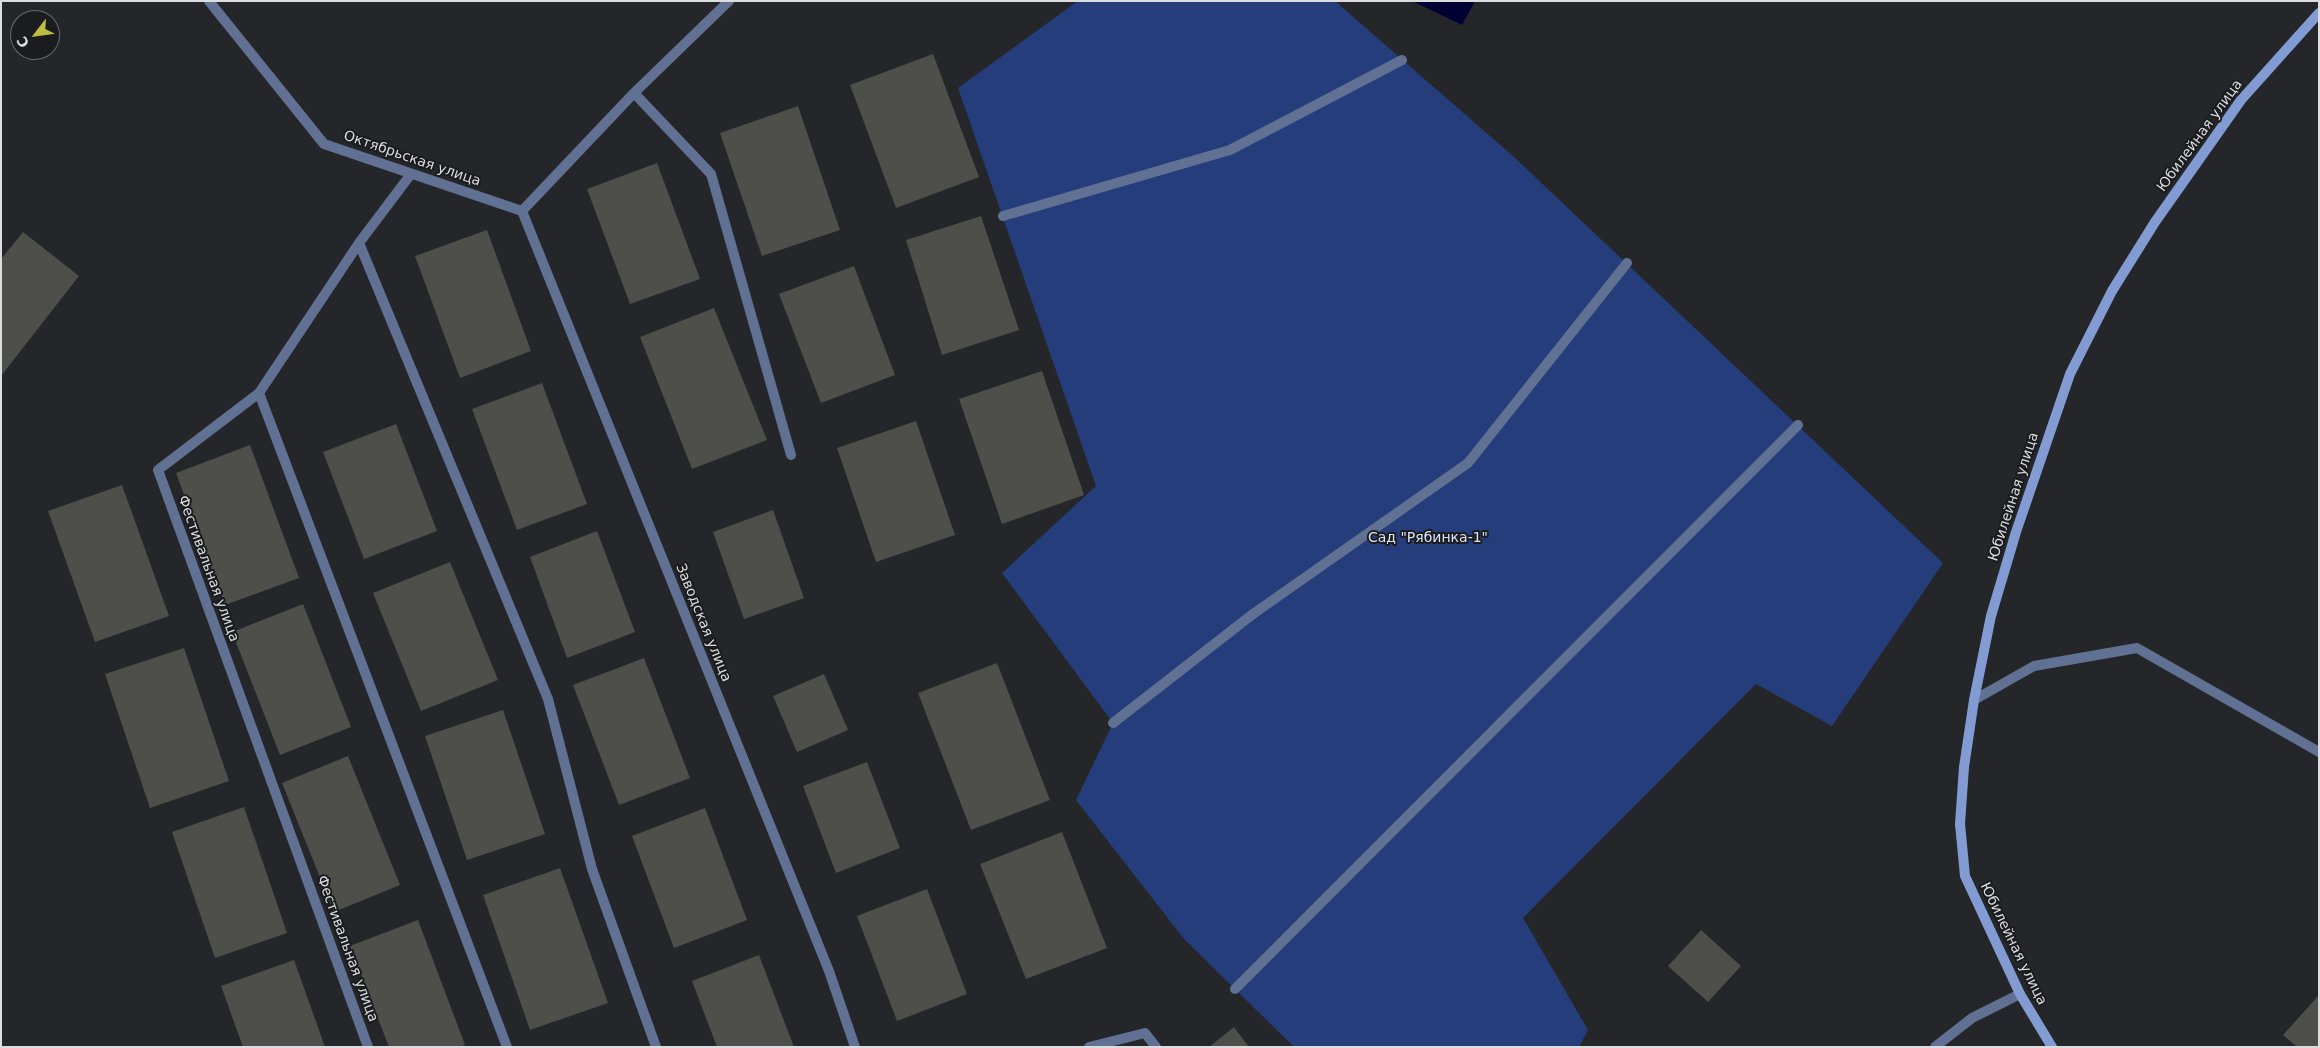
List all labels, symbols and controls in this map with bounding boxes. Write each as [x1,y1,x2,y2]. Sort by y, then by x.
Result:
north arrow [10,10,60,60]
text: С [13,34,32,50]
street label: Юбилейная улица [2154,77,2246,195]
street label: Октябрьская улица [341,128,483,190]
street label: Юбилейная улица [1985,430,2043,564]
street label: Фестивальная улица [174,493,242,645]
park label: Сад "Рябинка-1" [1368,530,1488,546]
street label: Заводская улица [672,561,734,685]
street label: Фестивальная улица [313,873,381,1025]
street label: Юбилейная улица [1976,880,2050,1008]

